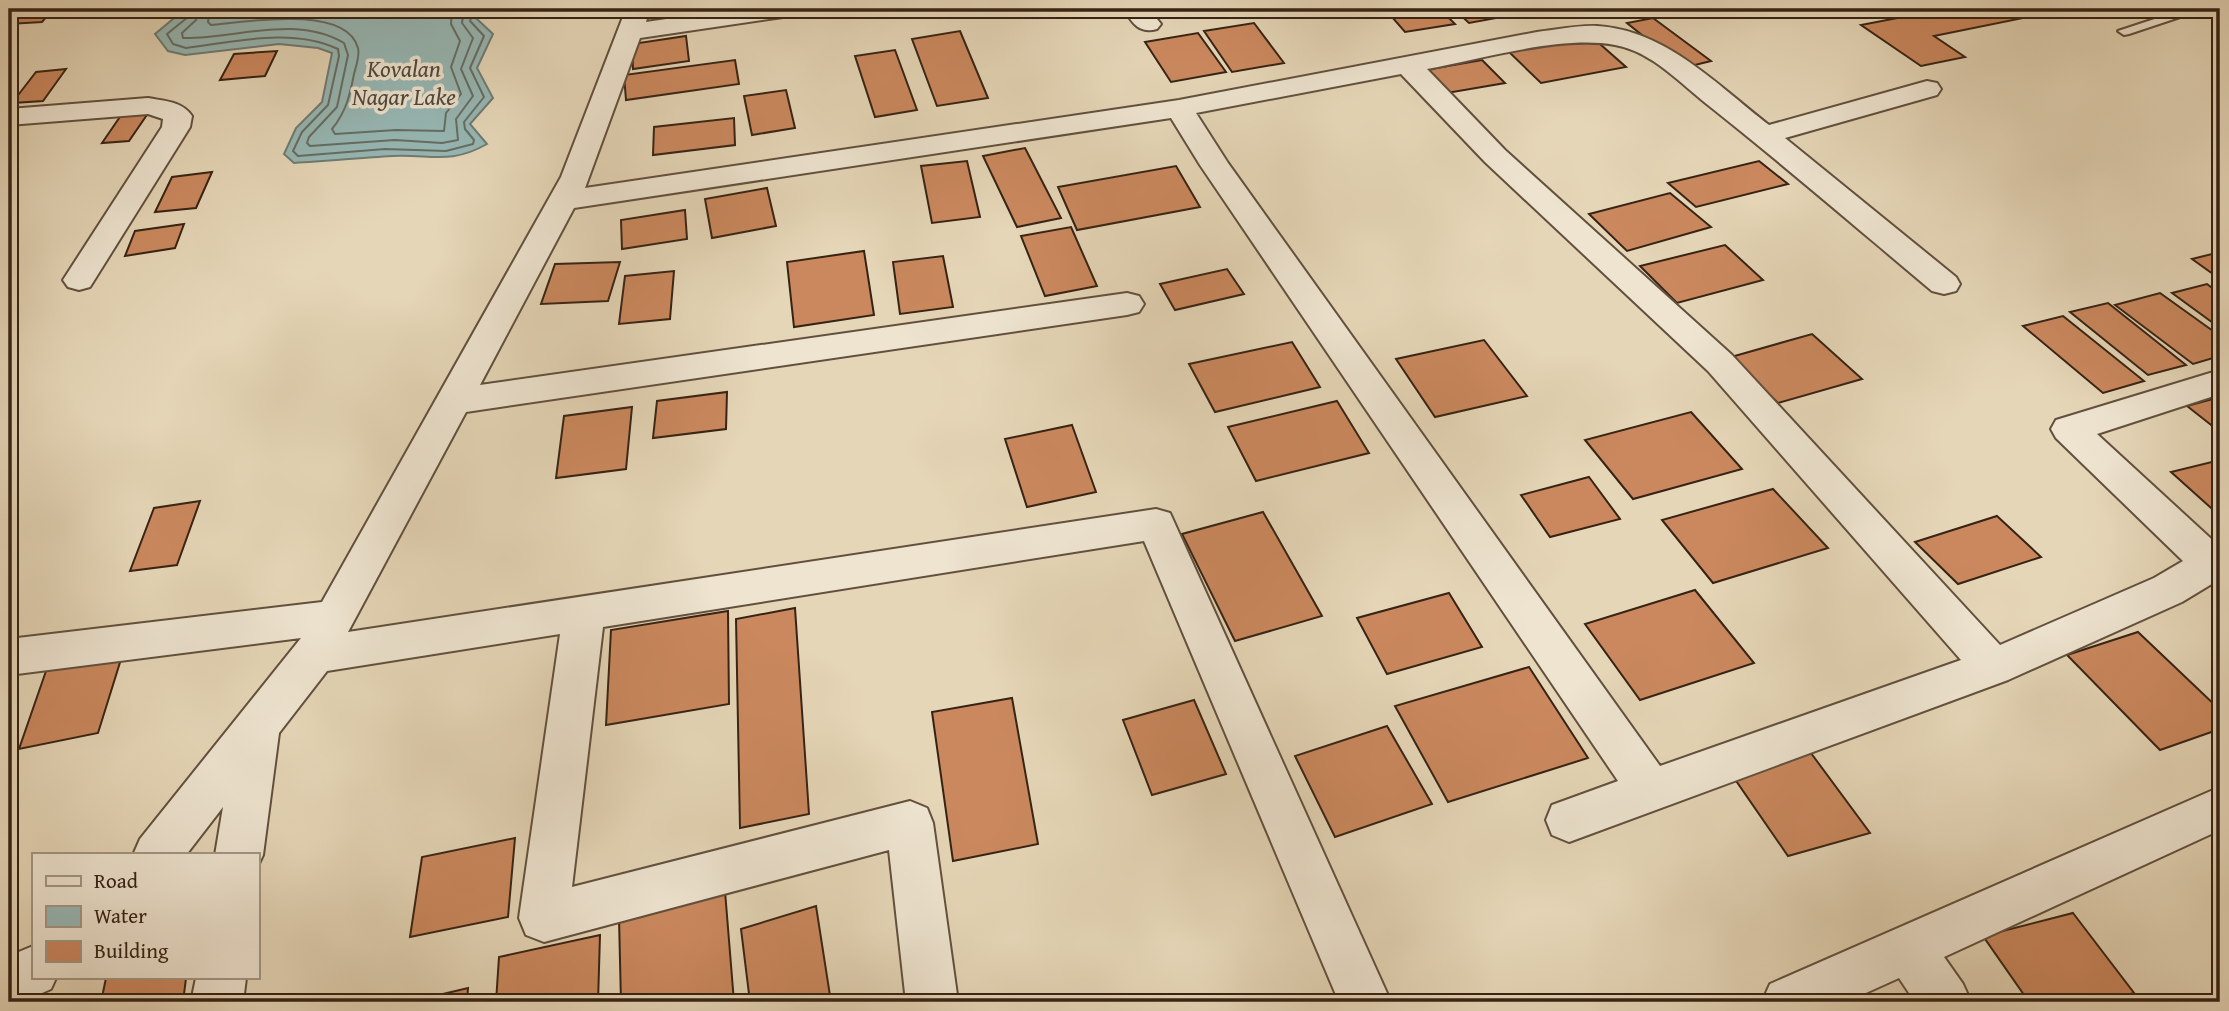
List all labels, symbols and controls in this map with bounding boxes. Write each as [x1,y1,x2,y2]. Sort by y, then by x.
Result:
water label: Kovalan Nagar Lake [351,51,456,114]
legend [32,853,259,979]
text: Road [94,865,139,896]
text: Water [94,900,147,931]
text: Building [94,935,169,966]

